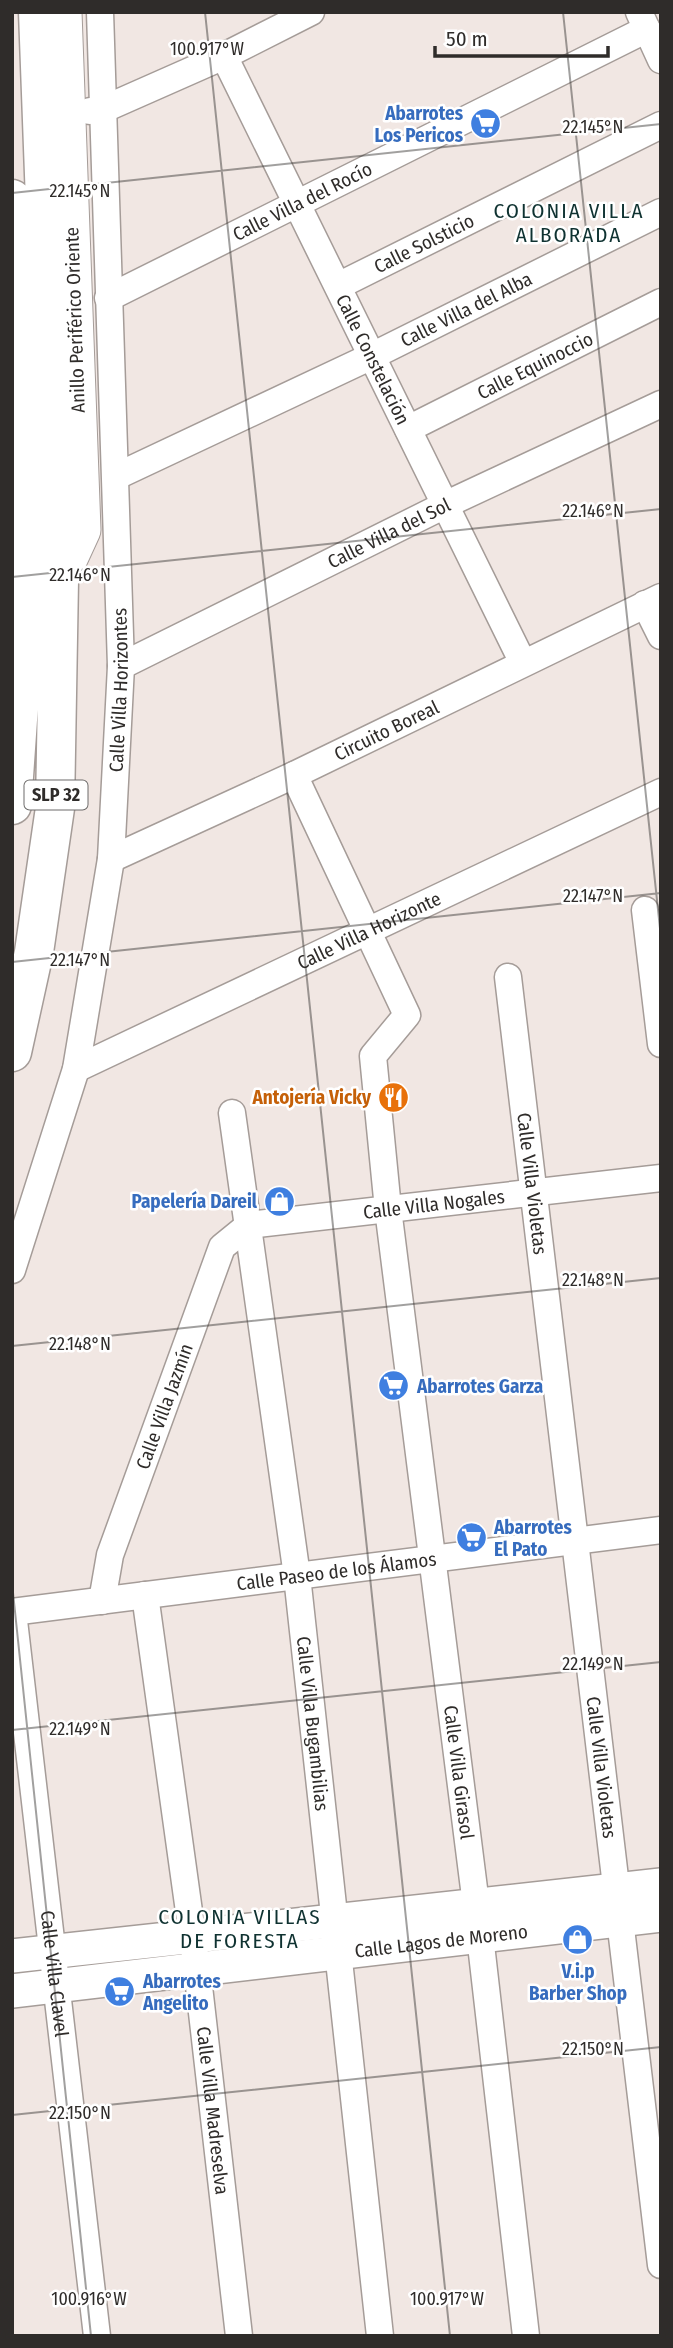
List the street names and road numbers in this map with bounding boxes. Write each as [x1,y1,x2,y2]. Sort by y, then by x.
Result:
street label: Calle Villa del Rocío [229,157,376,245]
street label: Calle Solsticio [370,209,478,278]
street label: Anillo Periférico Oriente [60,227,90,413]
street label: Calle Villa del Alba [397,267,536,351]
street label: Calle Constelación [332,290,415,428]
street label: Calle Equinoccio [473,327,597,404]
street label: Calle Villa del Sol [324,493,454,573]
street label: Calle Villa Horizontes [104,608,133,773]
street label: Circuito Boreal [330,695,442,765]
road number: SLP 32 [24,780,88,810]
street label: Calle Villa Horizonte [293,887,444,974]
street label: Calle Villa Violetas [513,1111,552,1256]
street label: Calle Villa Nogales [362,1184,506,1223]
street label: Calle Villa Jazmín [131,1340,197,1472]
street label: Calle Paseo de los Álamos [235,1547,438,1595]
street label: Calle Villa Bugambilias [292,1635,334,1812]
street label: Calle Villa Violetas [582,1695,622,1840]
street label: Calle Villa Girasol [439,1704,479,1840]
street label: Calle Villa Clavel [36,1909,74,2038]
street label: Calle Lagos de Moreno [353,1919,529,1962]
street label: Calle Villa Madreselva [192,2025,234,2196]

